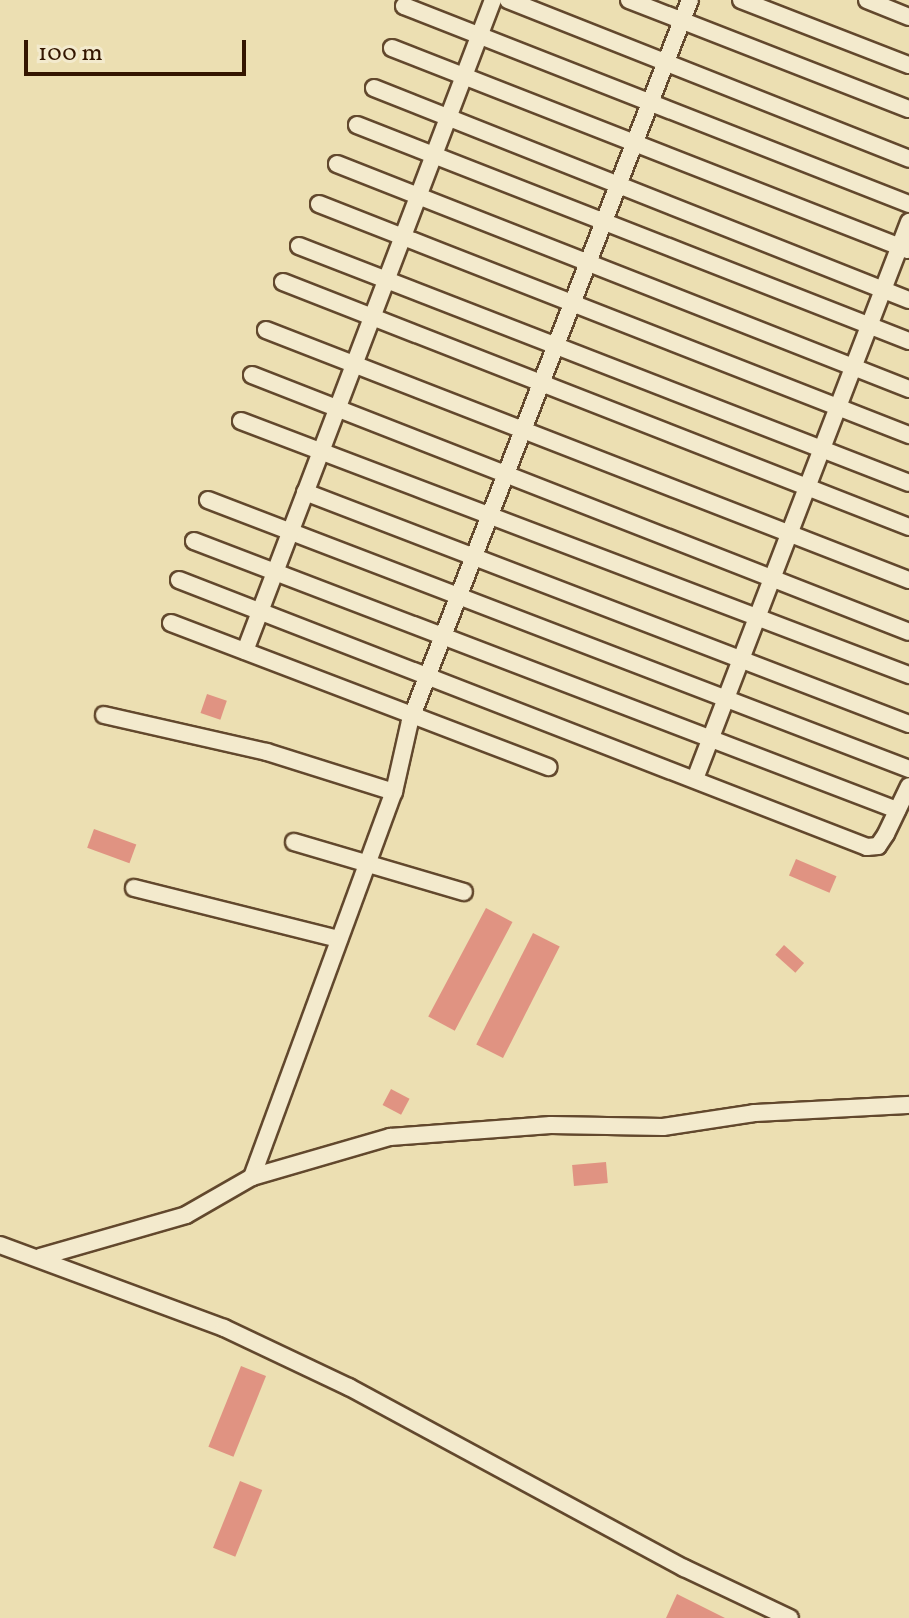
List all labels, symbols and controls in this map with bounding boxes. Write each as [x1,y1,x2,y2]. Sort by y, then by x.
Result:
scale bar [28,24,250,74]
text: 100 m [38,37,103,71]

